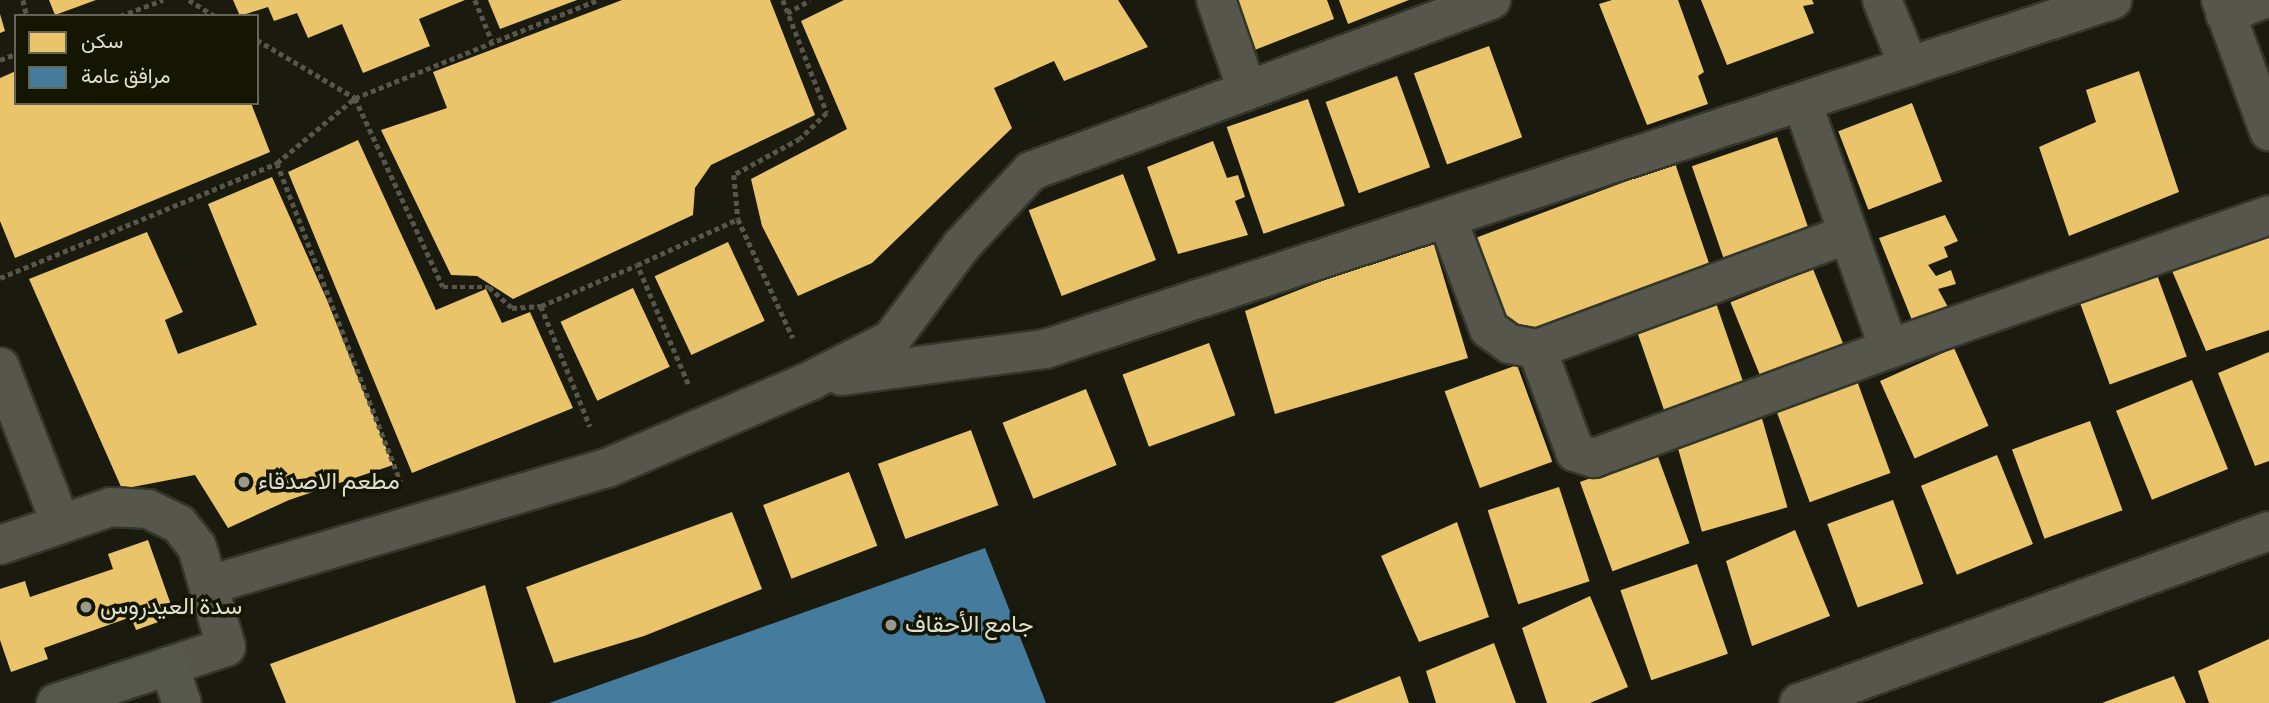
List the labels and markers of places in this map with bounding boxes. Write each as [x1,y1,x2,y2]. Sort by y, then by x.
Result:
place label: مطعم الاصدقاء [258,468,400,496]
marker: مطعم الاصدقاء [236,474,252,490]
place label: سدة العيدروس [100,593,242,621]
marker: سدة العيدروس [78,599,94,615]
place label: جامع الأحقاف [905,611,1034,639]
marker: جامع الأحقاف [883,617,899,633]

